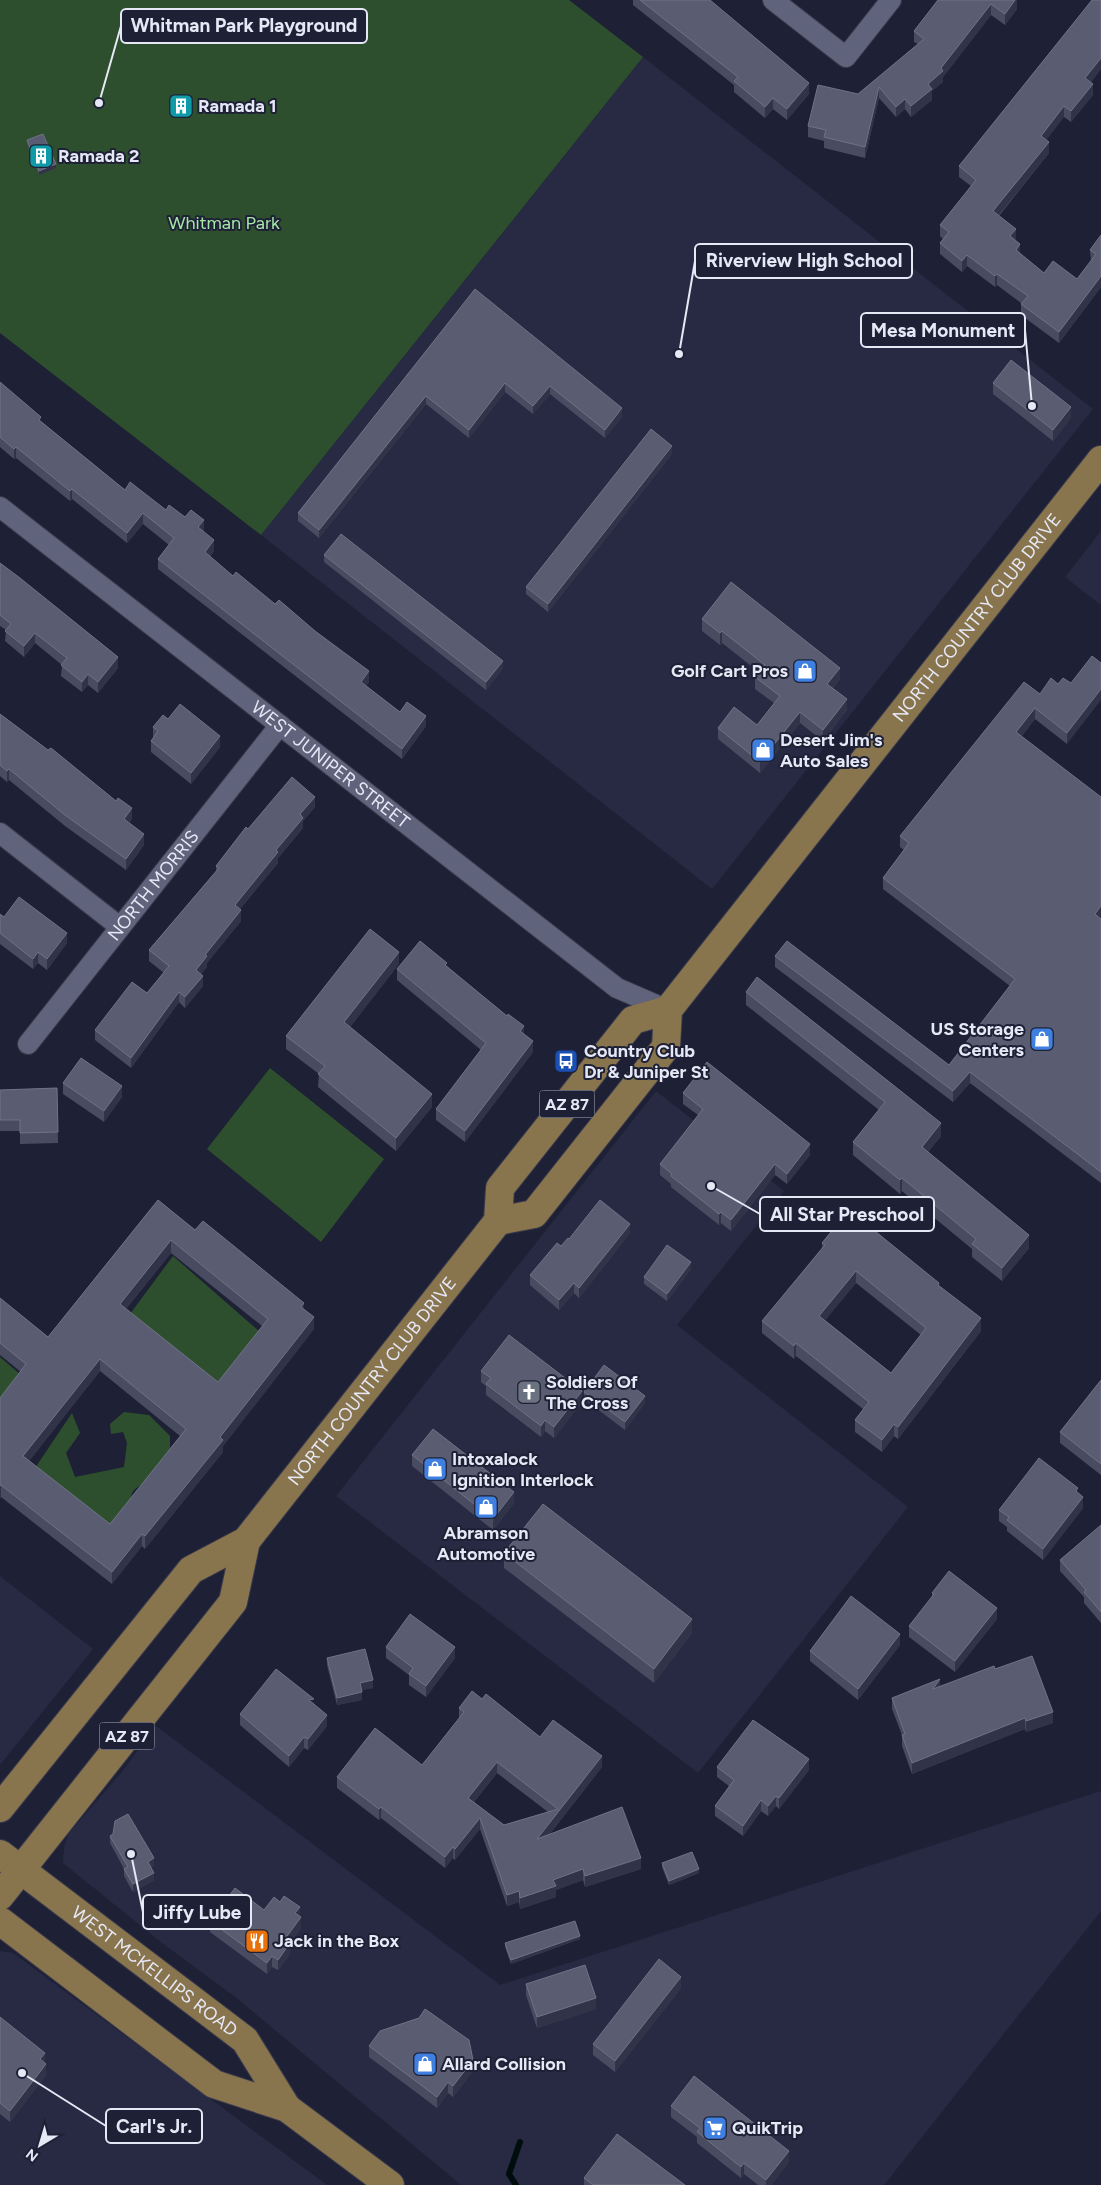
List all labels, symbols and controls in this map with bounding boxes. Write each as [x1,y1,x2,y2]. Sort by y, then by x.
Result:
callout: Whitman Park Playground [121,9,367,43]
text: Whitman Park Playground [131,14,357,37]
building icon: Ramada 1 [168,93,194,119]
place label: Ramada 1 [198,95,277,117]
building icon: Ramada 2 [28,143,54,169]
place label: Ramada 2 [58,145,140,167]
park label: Whitman Park [168,212,280,234]
callout: Riverview High School [695,244,912,278]
text: Riverview High School [706,249,902,272]
callout: Mesa Monument [861,313,1025,347]
text: Mesa Monument [871,319,1016,342]
street label: NORTH COUNTRY CLUB DRIVE [888,509,1066,726]
shop icon: Golf Cart Pros [792,658,818,684]
place label: Golf Cart Pros [671,660,789,682]
street label: WEST JUNIPER STREET [247,696,414,833]
place label: Desert Jim's Auto Sales [780,729,883,772]
shop icon: Desert Jim's Auto Sales [750,737,776,763]
street label: NORTH MORRIS [103,826,204,945]
place label: US Storage Centers [930,1018,1025,1061]
shop icon: US Storage Centers [1029,1026,1055,1052]
place label: Country Club Dr & Juniper St [584,1040,709,1083]
bus stop icon: Country Club Dr & Juniper St [553,1048,579,1074]
road number: AZ 87 [540,1090,594,1118]
callout: All Star Preschool [760,1197,934,1231]
text: All Star Preschool [770,1203,924,1226]
street label: NORTH COUNTRY CLUB DRIVE [283,1272,461,1490]
place label: Soldiers Of The Cross [546,1371,639,1414]
church icon: Soldiers Of The Cross [516,1379,542,1405]
place label: Intoxalock Ignition Interlock [452,1448,594,1491]
shop icon: Intoxalock Ignition Interlock [422,1456,448,1482]
shop icon: Abramson Automotive [473,1494,499,1520]
place label: Abramson Automotive [437,1522,535,1565]
road number: AZ 87 [100,1722,154,1750]
callout: Jiffy Lube [143,1895,251,1929]
street label: WEST MCKELLIPS ROAD [67,1901,242,2041]
text: Jiffy Lube [153,1901,242,1924]
restaurant icon: Jack in the Box [244,1928,270,1954]
place label: Jack in the Box [274,1930,399,1952]
shop icon: Allard Collision [412,2051,438,2077]
place label: Allard Collision [442,2053,566,2075]
callout: Carl's Jr. [106,2109,202,2143]
text: Carl's Jr. [116,2115,192,2138]
supermarket icon: QuikTrip [702,2115,728,2141]
place label: QuikTrip [732,2117,803,2139]
north arrow [15,2120,65,2170]
text: N [23,2145,42,2165]

